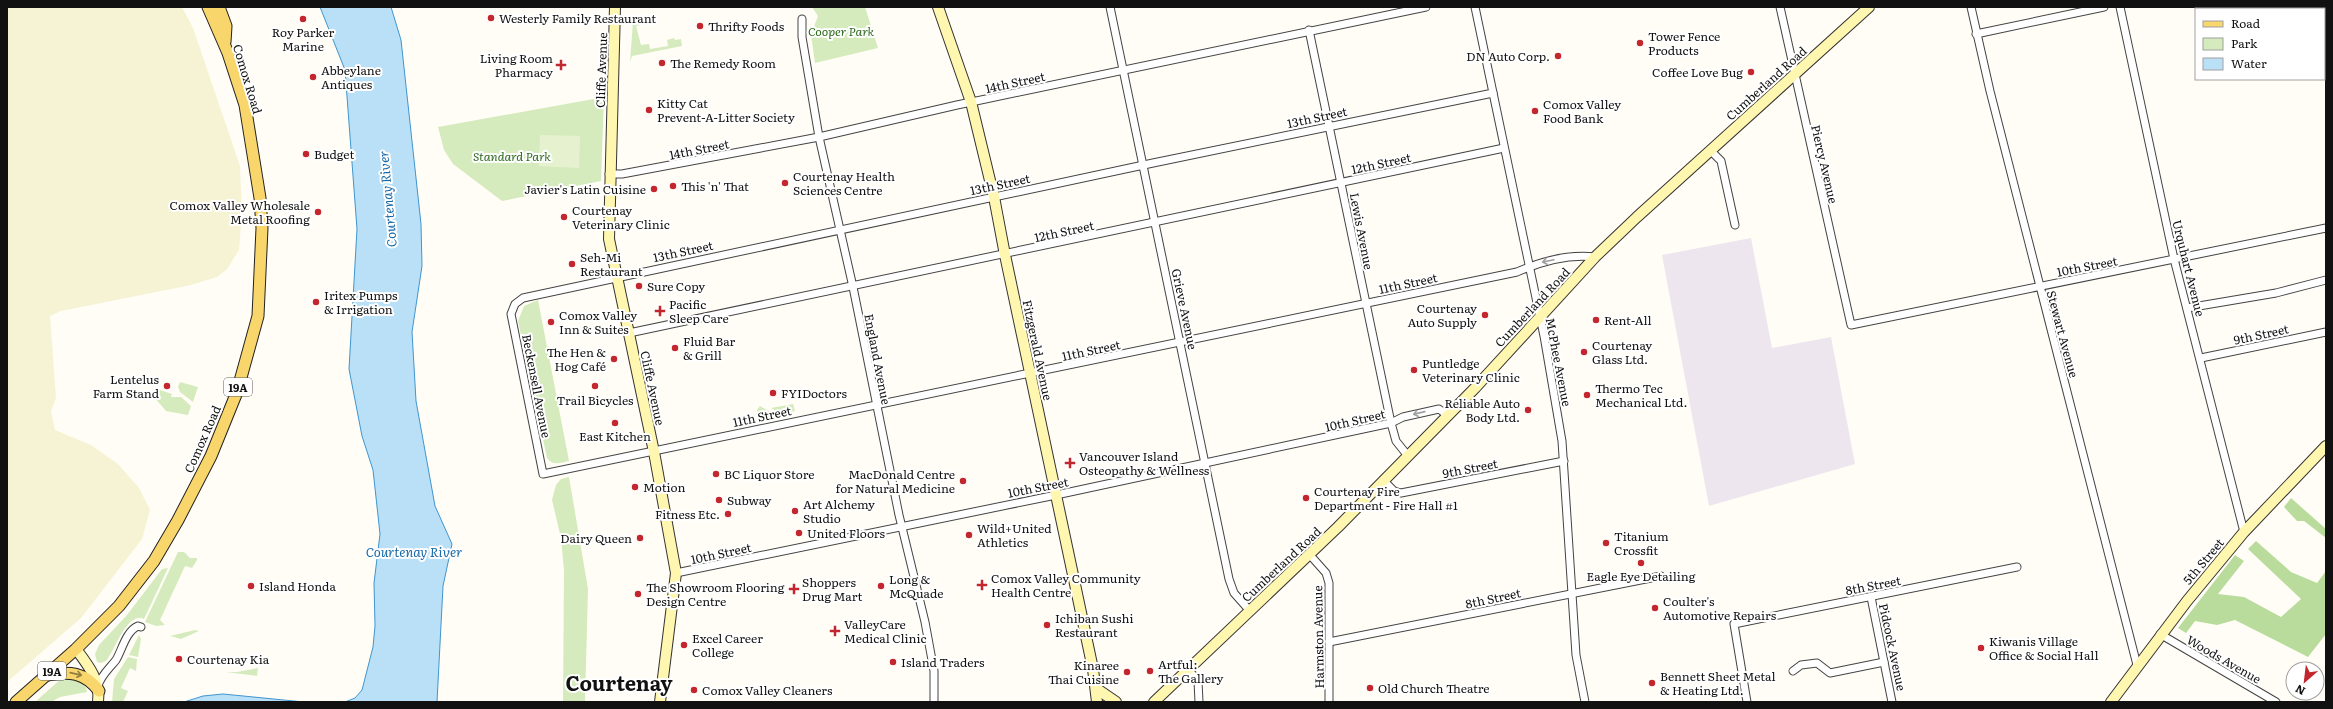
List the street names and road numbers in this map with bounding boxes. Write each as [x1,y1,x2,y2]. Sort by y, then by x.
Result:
street label: Cliffe Avenue [591,32,611,108]
street label: Cumberland Road [1722,41,1811,124]
street label: Comox Road [229,42,267,117]
street label: 14th Street [984,67,1047,97]
street label: 13th Street [1285,102,1349,132]
street label: Piercy Avenue [1807,123,1843,205]
street label: 14th Street [668,134,731,164]
street label: 12th Street [1350,148,1413,178]
street label: 13th Street [968,169,1032,199]
street label: Lewis Avenue [1346,191,1378,271]
street label: 12th Street [1033,216,1096,246]
street label: Urquhart Avenue [2168,218,2210,318]
street label: 13th Street [651,236,715,266]
street label: 10th Street [2055,251,2119,281]
street label: Cumberland Road [1490,263,1574,351]
street label: Grieve Avenue [1168,267,1202,351]
street label: 11th Street [1377,268,1439,298]
street label: Stewart Avenue [2043,288,2083,380]
street label: Fitzgerald Avenue [1019,298,1057,402]
street label: England Avenue [860,312,896,406]
street label: McPhee Avenue [1542,316,1576,408]
street label: 9th Street [2232,319,2290,349]
street label: Beckensell Avenue [518,333,556,439]
street label: 11th Street [1060,335,1122,365]
street label: Cliffe Avenue [636,349,670,427]
road number: 19A [224,378,252,396]
street label: 11th Street [731,401,793,431]
street label: Comox Road [179,402,225,476]
street label: 10th Street [1323,404,1387,436]
street label: 9th Street [1441,454,1499,482]
street label: 10th Street [1006,472,1070,502]
street label: Cumberland Road [1237,522,1325,606]
street label: 5th Street [2178,534,2228,588]
street label: 10th Street [689,538,753,568]
street label: 8th Street [1844,571,1902,599]
street label: 8th Street [1464,583,1522,613]
street label: Harmston Avenue [1308,585,1328,689]
street label: Pidcock Avenue [1875,602,1911,692]
street label: Woods Avenue [2183,630,2265,688]
road number: 19A [38,662,66,680]

